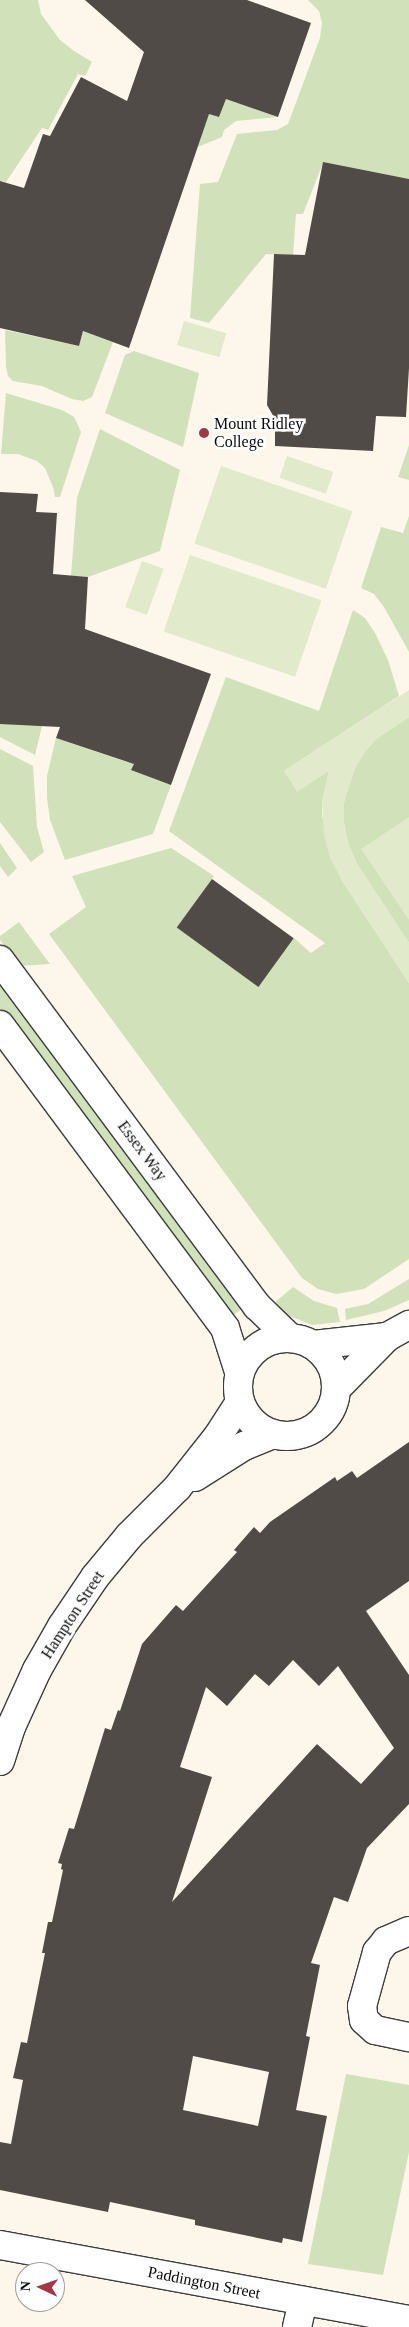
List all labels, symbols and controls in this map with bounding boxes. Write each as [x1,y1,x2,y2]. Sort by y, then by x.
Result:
place label: Mount Ridley College [214,414,303,452]
marker: Mount Ridley College [198,427,210,439]
street label: Essex Way [113,1117,171,1185]
street label: Hampton Street [37,1567,109,1663]
north arrow [15,2262,65,2312]
street label: Paddington Street [146,2263,262,2303]
text: N [18,2281,33,2292]

